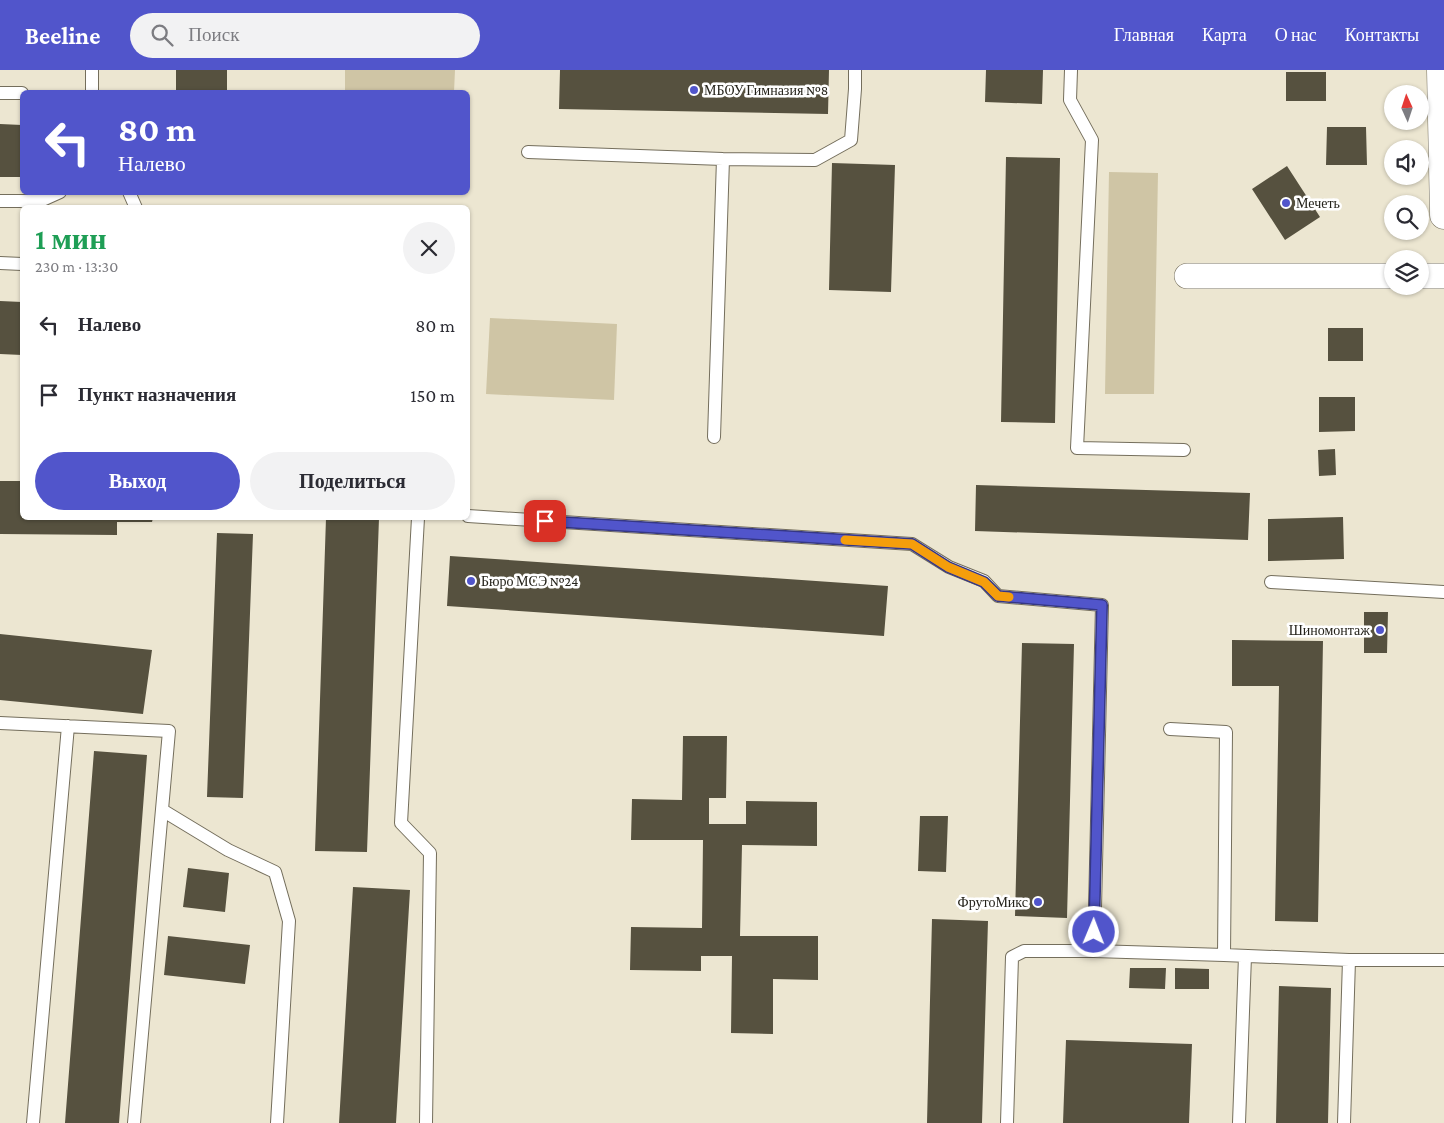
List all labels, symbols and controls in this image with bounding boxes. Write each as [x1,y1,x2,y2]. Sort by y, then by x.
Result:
search box [130,13,480,58]
icon: search [148,21,176,49]
text: Beeline [25,22,100,49]
text: Поиск [188,24,239,45]
text: Главная [1114,25,1174,45]
text: Карта [1202,25,1247,45]
text: О нас [1275,25,1317,45]
text: Контакты [1345,25,1419,45]
place label: МБОУ Гимназия №8 [704,82,828,98]
marker: МБОУ Гимназия №8 [688,84,700,96]
north arrow [1384,85,1429,130]
map controls [1384,85,1429,295]
icon: left [35,110,100,175]
text: 80 m [118,110,196,149]
button: sound [1384,140,1429,185]
text: Налево [118,151,186,176]
place label: Мечеть [1296,195,1340,211]
button: search [1384,195,1429,240]
marker: Мечеть [1280,197,1292,209]
text: 1 мин [35,222,106,255]
button: close [403,222,455,274]
button: layers [1384,250,1429,295]
text: 230 m · 13:30 [35,258,118,275]
icon: left [35,311,63,339]
text: Налево [78,314,141,335]
text: 80 m [415,315,455,336]
icon: arrive [35,381,63,409]
text: Пункт назначения [78,384,236,405]
text: 150 m [410,385,455,406]
button: Выход [35,452,240,510]
button: Поделиться [250,452,455,510]
pin [524,500,566,542]
icon: arrive [531,507,559,535]
place label: Бюро МСЭ №24 [481,573,578,589]
marker: Бюро МСЭ №24 [465,575,477,587]
place label: Шиномонтаж [1289,622,1370,638]
marker: Шиномонтаж [1374,624,1386,636]
place label: ФрутоМикс [958,894,1028,910]
marker: ФрутоМикс [1032,896,1044,908]
position arrow [1067,905,1119,957]

